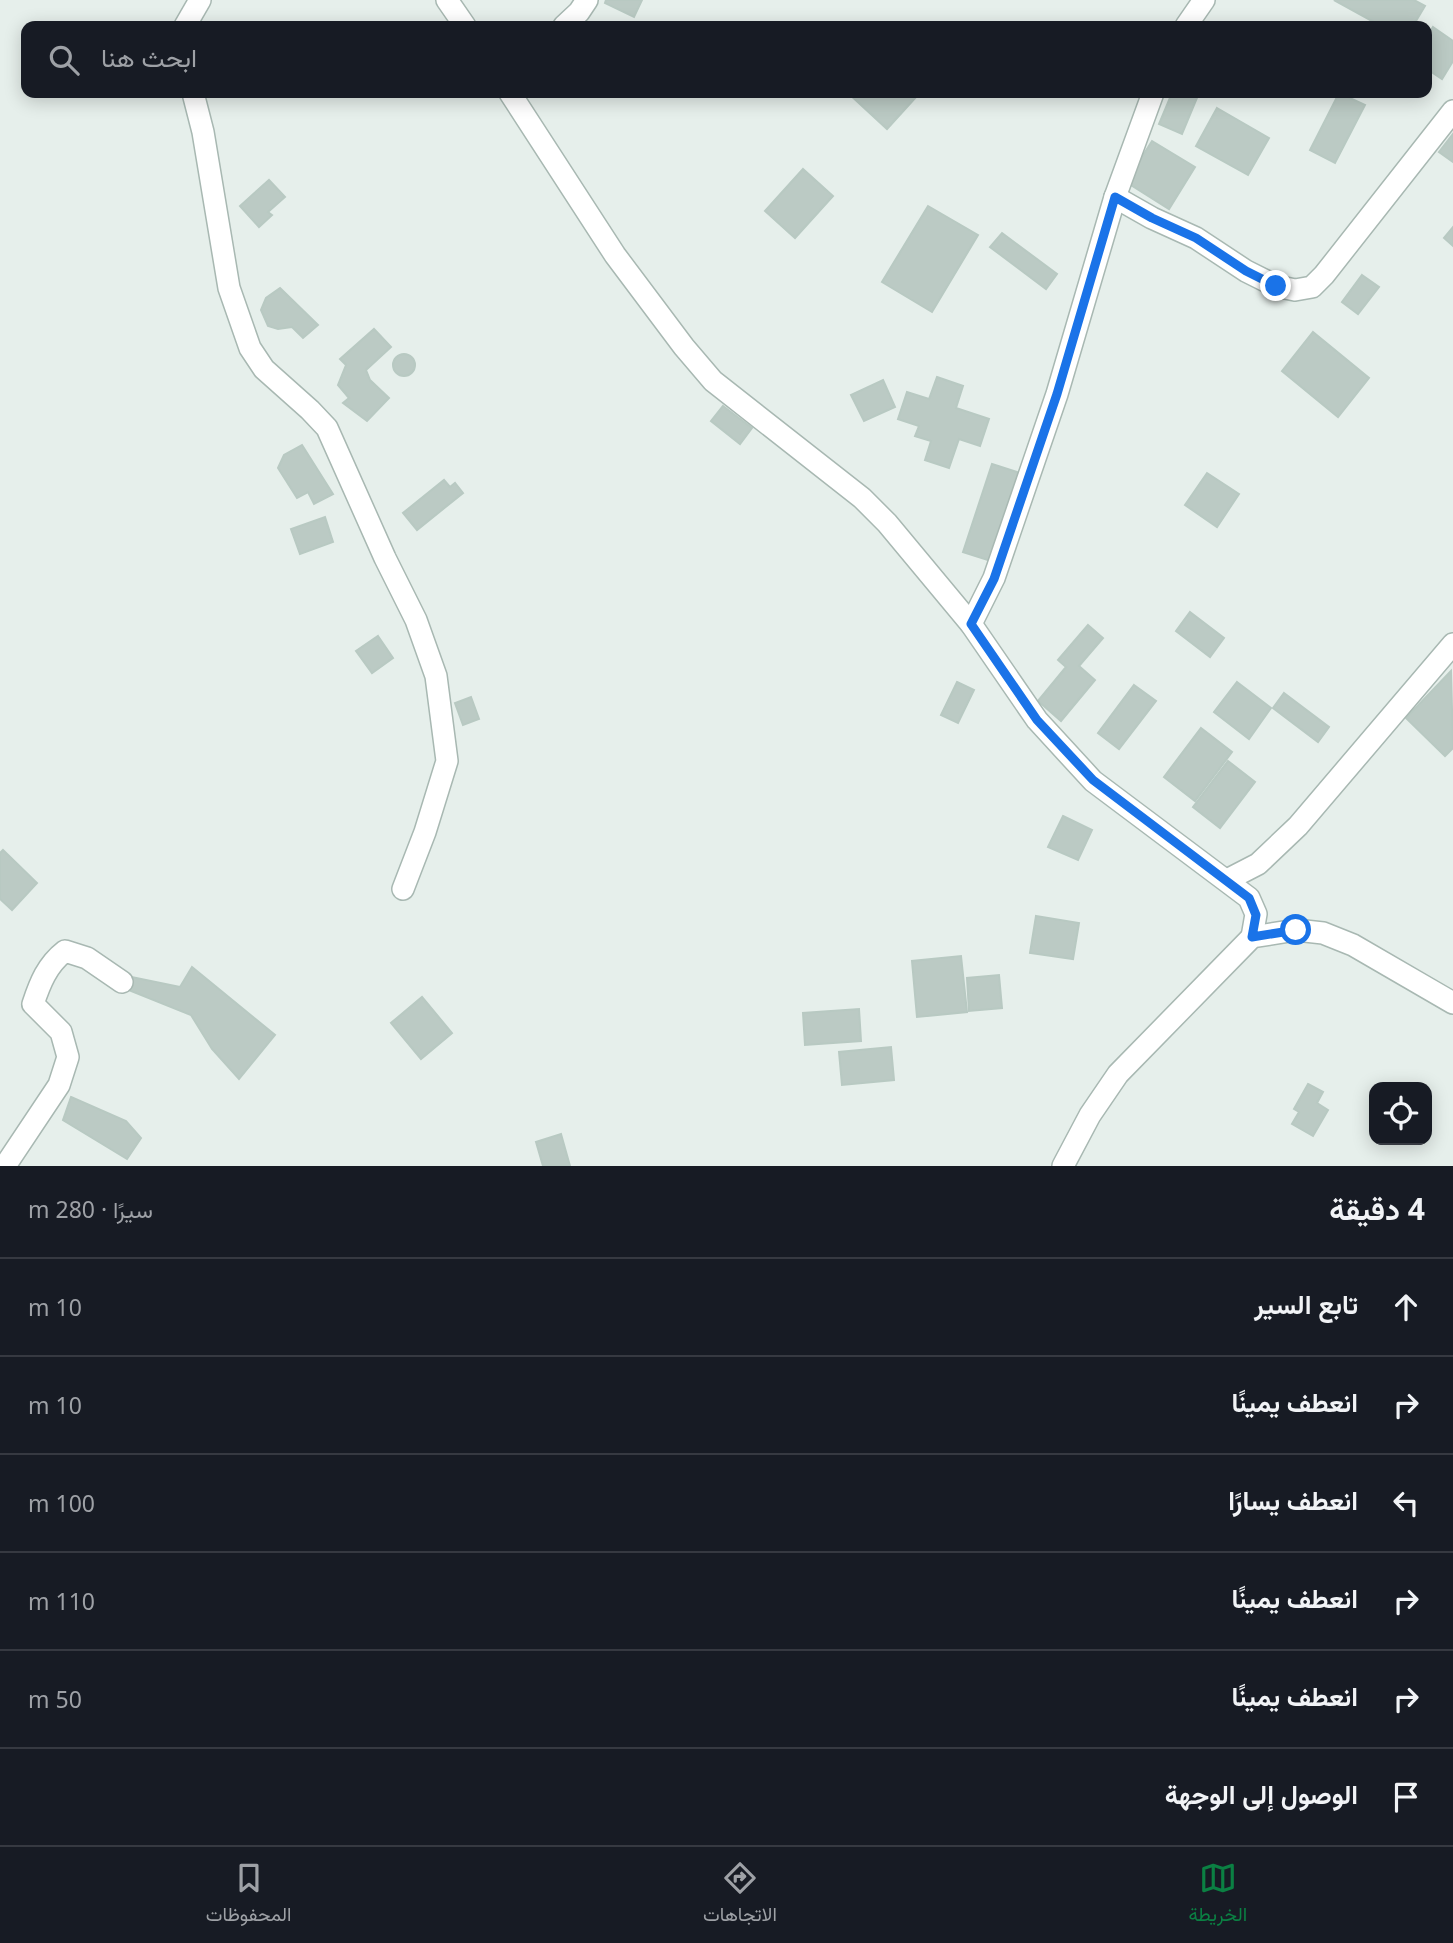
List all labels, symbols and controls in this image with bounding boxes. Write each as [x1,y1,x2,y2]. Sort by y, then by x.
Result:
search box [21,21,1432,98]
text: ابحث هنا [101,39,197,75]
icon: search [45,41,83,79]
route end [1260,270,1291,301]
route start [1280,914,1311,945]
map controls [1369,1082,1432,1145]
button: locate [1369,1082,1432,1145]
text: 4 دقيقة [1329,1188,1425,1229]
text: سيرًا · 280 m [28,1193,153,1225]
text: تابع السير [1254,1286,1358,1322]
icon: ahead [1387,1288,1425,1326]
text: 10 m [28,1291,82,1323]
text: انعطف يمينًا [1231,1384,1358,1420]
icon: right [1387,1386,1425,1424]
text: 10 m [28,1389,82,1421]
text: انعطف يسارًا [1228,1482,1358,1518]
icon: left [1387,1484,1425,1522]
text: 100 m [28,1487,95,1519]
text: انعطف يمينًا [1231,1580,1358,1616]
icon: right [1387,1582,1425,1620]
text: 110 m [28,1585,95,1617]
text: انعطف يمينًا [1231,1678,1358,1714]
icon: right [1387,1680,1425,1718]
text: 50 m [28,1683,82,1715]
text: الوصول إلى الوجهة [1165,1776,1358,1812]
icon: arrive [1387,1778,1425,1816]
tab: المحفوظات [206,1859,291,1931]
tab: الاتجاهات [703,1859,777,1931]
tab: الخريطة [1188,1859,1247,1931]

